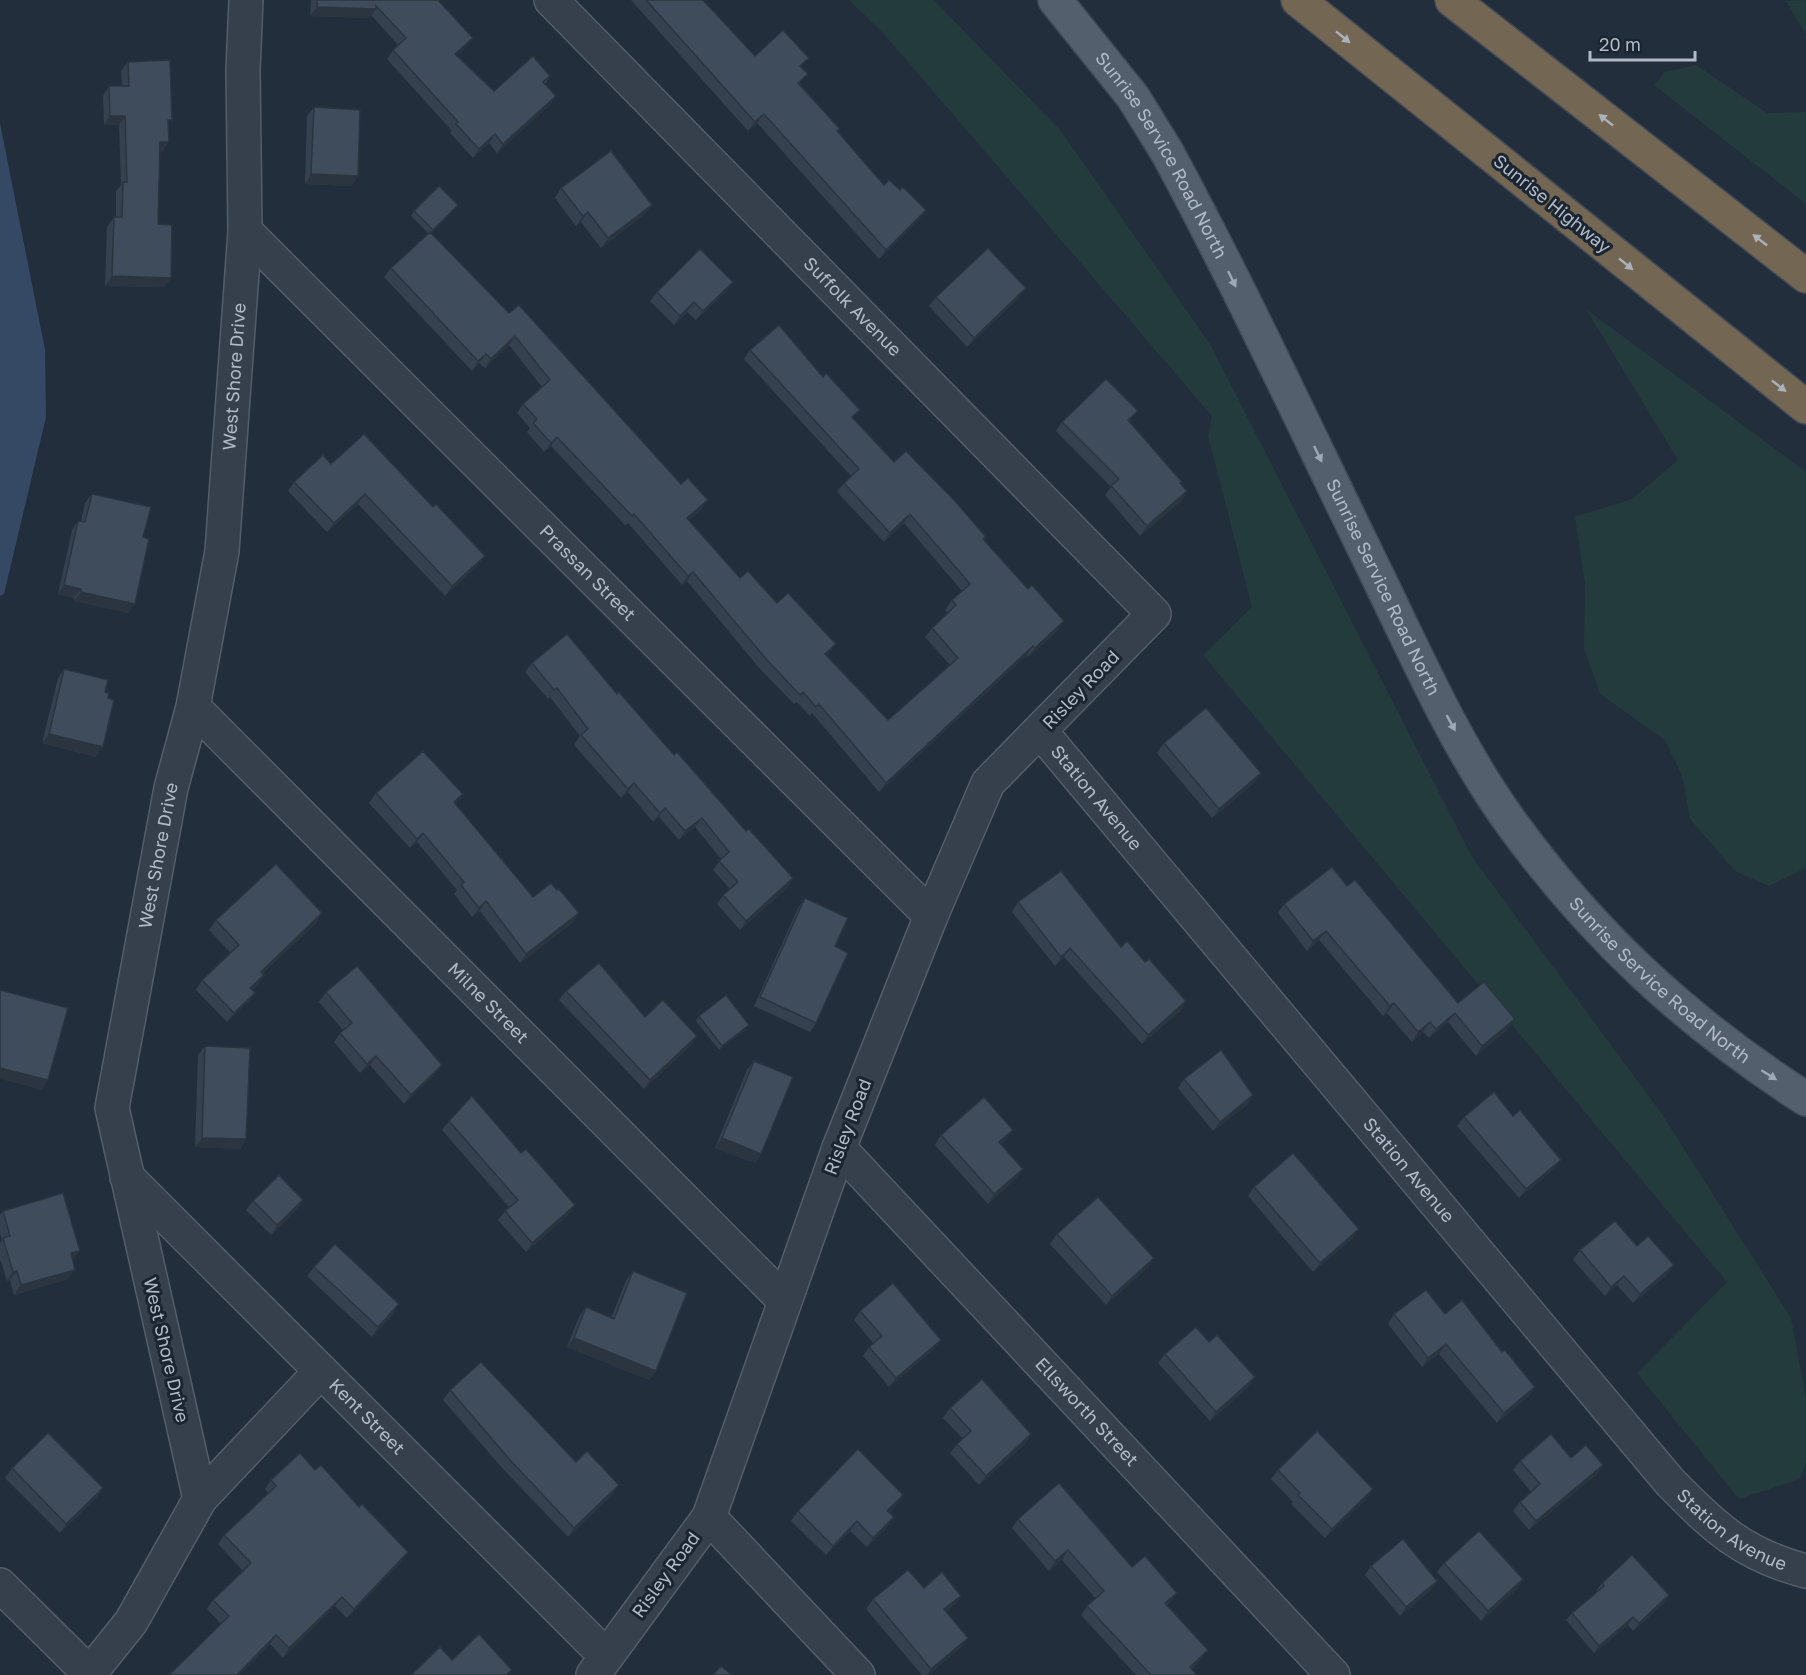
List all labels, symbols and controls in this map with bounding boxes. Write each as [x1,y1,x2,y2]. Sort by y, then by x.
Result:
scale bar [1590,24,1695,62]
one-way arrow [1336,30,1351,42]
text: 20 m [1599,33,1641,55]
street label: Sunrise Service Road North [1091,47,1233,262]
one-way arrow [1598,114,1614,127]
street label: Sunrise Highway [1490,149,1616,257]
one-way arrow [1752,234,1768,247]
street label: Suffolk Avenue [799,252,907,360]
one-way arrow [1618,258,1634,271]
one-way arrow [1227,270,1237,287]
street label: West Shore Drive [217,302,250,451]
one-way arrow [1771,379,1787,392]
one-way arrow [1313,445,1322,462]
street label: Sunrise Service Road North [1322,475,1446,699]
street label: Prassan Street [535,520,641,625]
street label: Risley Road [1037,645,1123,733]
one-way arrow [1446,714,1456,731]
street label: Station Avenue [1047,740,1147,854]
street label: West Shore Drive [133,780,182,930]
street label: Sunrise Service Road North [1565,892,1755,1068]
street label: Milne Street [444,957,534,1047]
one-way arrow [1761,1070,1777,1081]
street label: Risley Road [819,1076,875,1178]
street label: Station Avenue [1359,1113,1460,1227]
street label: West Shore Drive [140,1275,194,1424]
street label: Ellsworth Street [1031,1353,1143,1470]
street label: Kent Street [325,1373,410,1459]
street label: Station Avenue [1673,1484,1790,1575]
street label: Risley Road [627,1527,704,1622]

